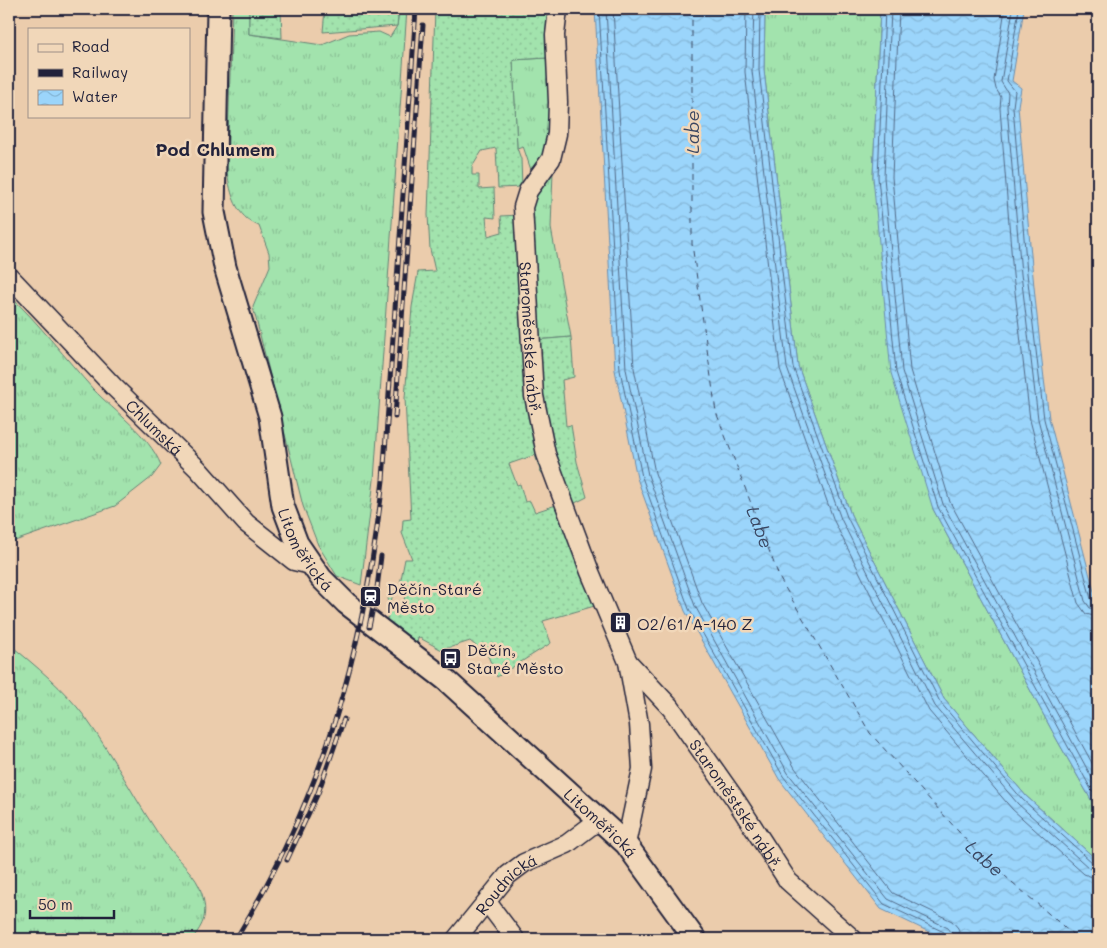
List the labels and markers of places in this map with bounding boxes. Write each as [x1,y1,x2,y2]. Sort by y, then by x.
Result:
place label: Děčín-Staré Město [387,578,482,617]
station icon: Děčín-Staré Město [359,585,383,609]
building icon: O2/61/A-140 Z [609,611,633,635]
place label: O2/61/A-140 Z [637,613,753,634]
place label: Děčín, Staré Město [467,639,563,678]
bus stop icon: Děčín, Staré Město [439,646,463,670]

